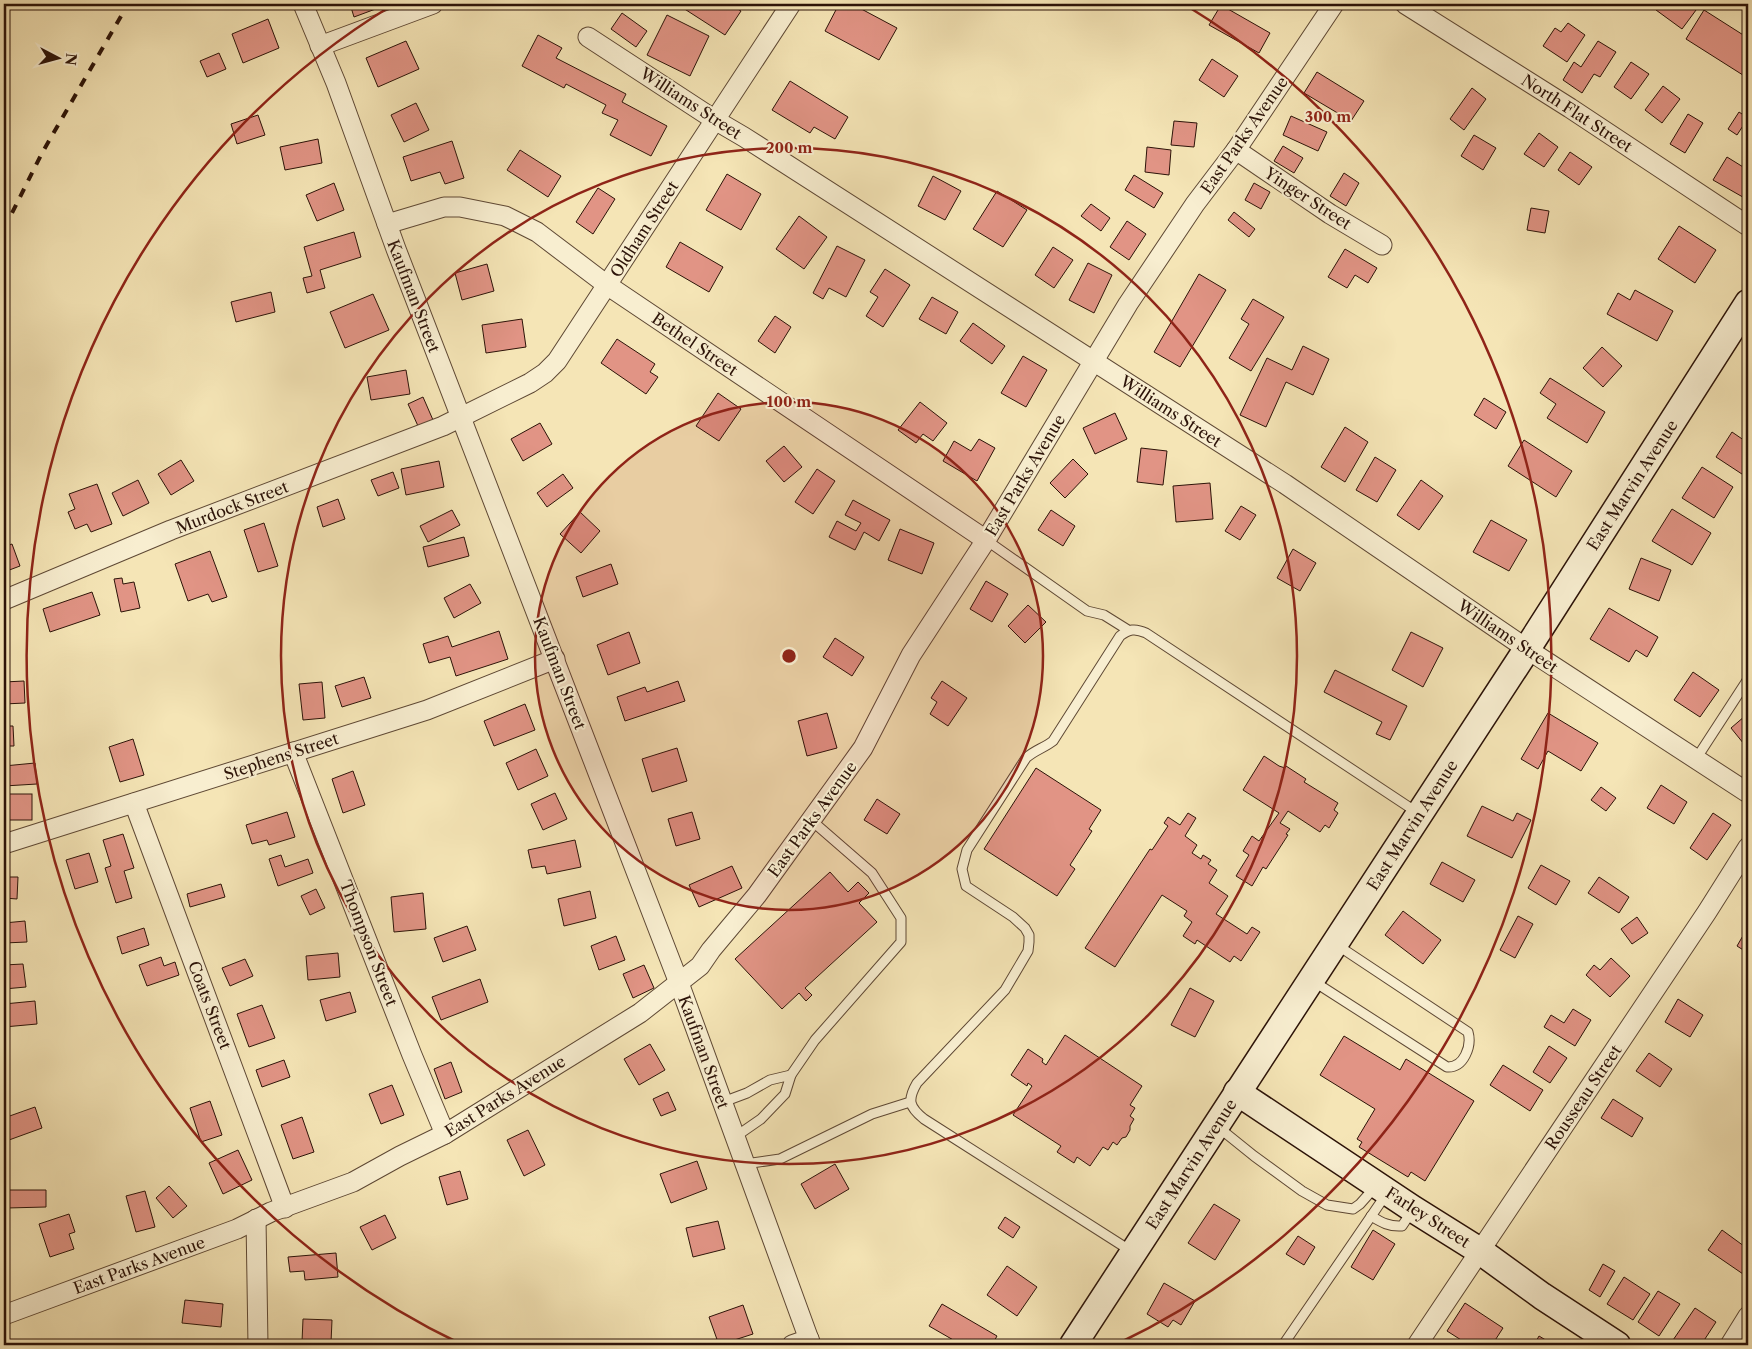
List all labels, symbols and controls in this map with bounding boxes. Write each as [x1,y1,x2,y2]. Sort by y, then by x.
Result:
north arrow [32,32,82,82]
text: N [61,52,81,66]
street label: Williams Street [636,62,746,143]
street label: North Flat Street [1518,70,1636,156]
street label: East Parks Avenue [1196,73,1292,197]
text: 300 m [1305,107,1351,126]
text: 200 m [766,138,812,157]
street label: Yinger Street [1260,162,1355,234]
street label: Oldham Street [605,177,683,281]
street label: Kaufman Street [383,237,445,356]
street label: Bethel Street [648,308,742,380]
street label: Williams Street [1116,370,1226,451]
text: 100 m [767,392,811,411]
street label: East Parks Avenue [981,410,1069,540]
street label: East Marvin Avenue [1582,416,1682,554]
street label: Murdock Street [173,476,291,538]
street label: Williams Street [1453,595,1562,677]
street label: Kaufman Street [529,614,591,733]
centre of rings [780,647,798,665]
street label: Stephens Street [221,728,341,784]
street label: East Marvin Avenue [1362,756,1462,894]
street label: East Parks Avenue [763,757,861,881]
street label: Thompson Street [336,877,402,1009]
street label: Coats Street [184,958,236,1052]
street label: Kaufman Street [674,992,734,1112]
street label: Rousseau Street [1541,1041,1626,1153]
street label: East Parks Avenue [441,1051,569,1141]
street label: East Marvin Avenue [1141,1095,1241,1233]
street label: Farley Street [1382,1182,1474,1252]
street label: East Parks Avenue [71,1232,208,1298]

